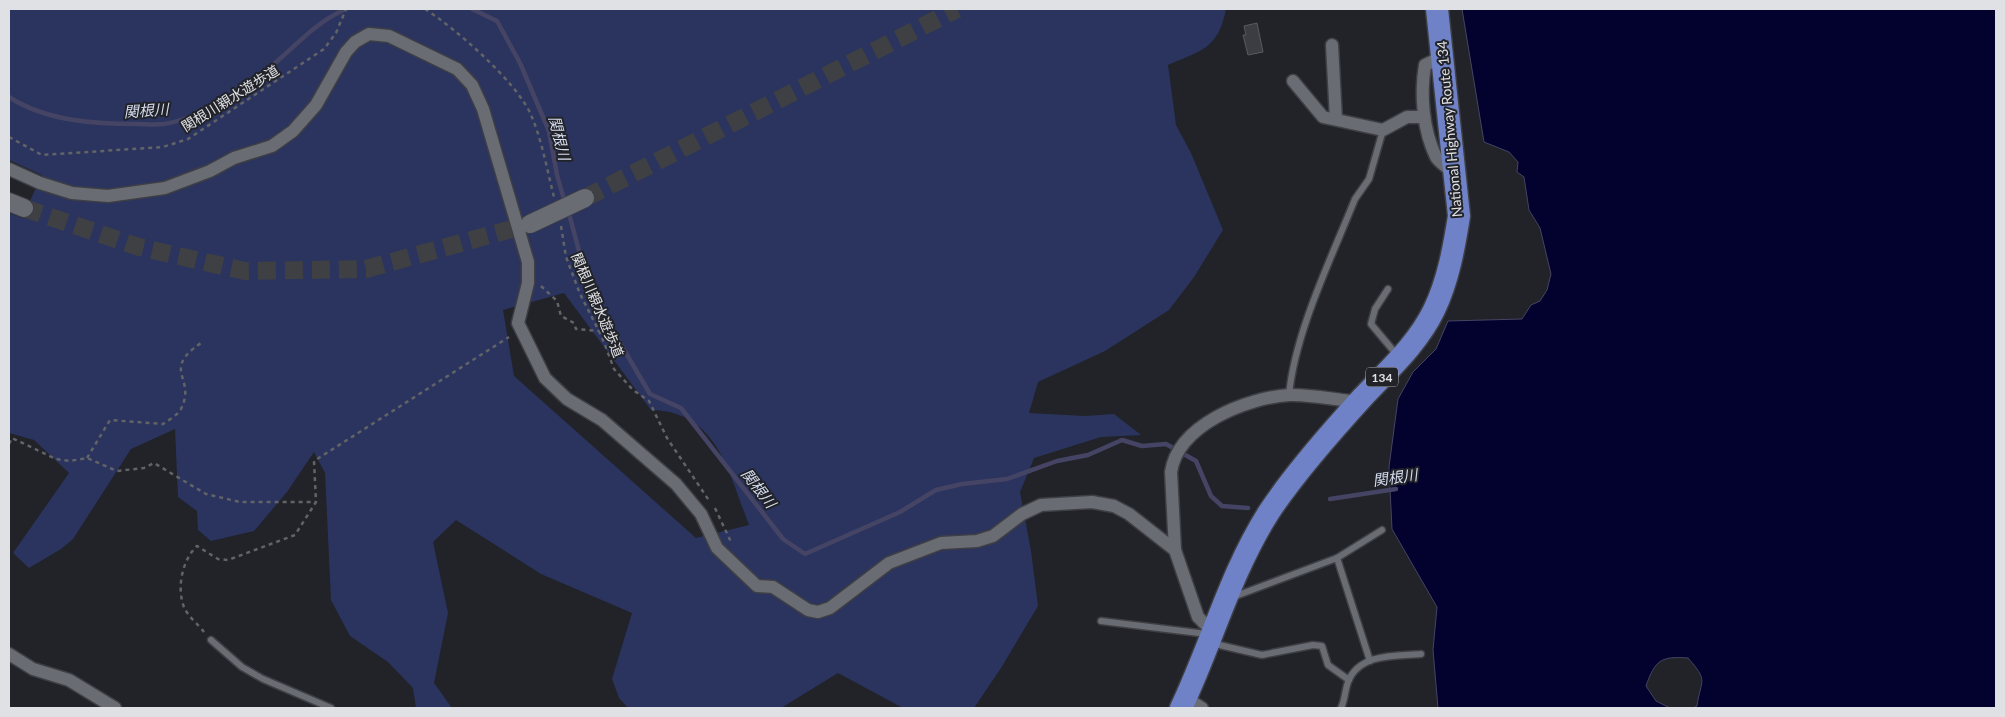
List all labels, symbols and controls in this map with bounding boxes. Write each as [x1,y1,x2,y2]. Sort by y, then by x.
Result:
street label: National Highway Route 134 [1433,40,1465,218]
street label: 関根川親水遊歩道 [178,61,282,135]
water label: 関根川 [123,99,171,121]
water label: 関根川 [546,114,575,164]
street label: 関根川親水遊歩道 [568,250,628,360]
road number: 134 [1366,368,1398,387]
water label: 関根川 [738,465,781,513]
water label: 関根川 [1371,465,1421,489]

